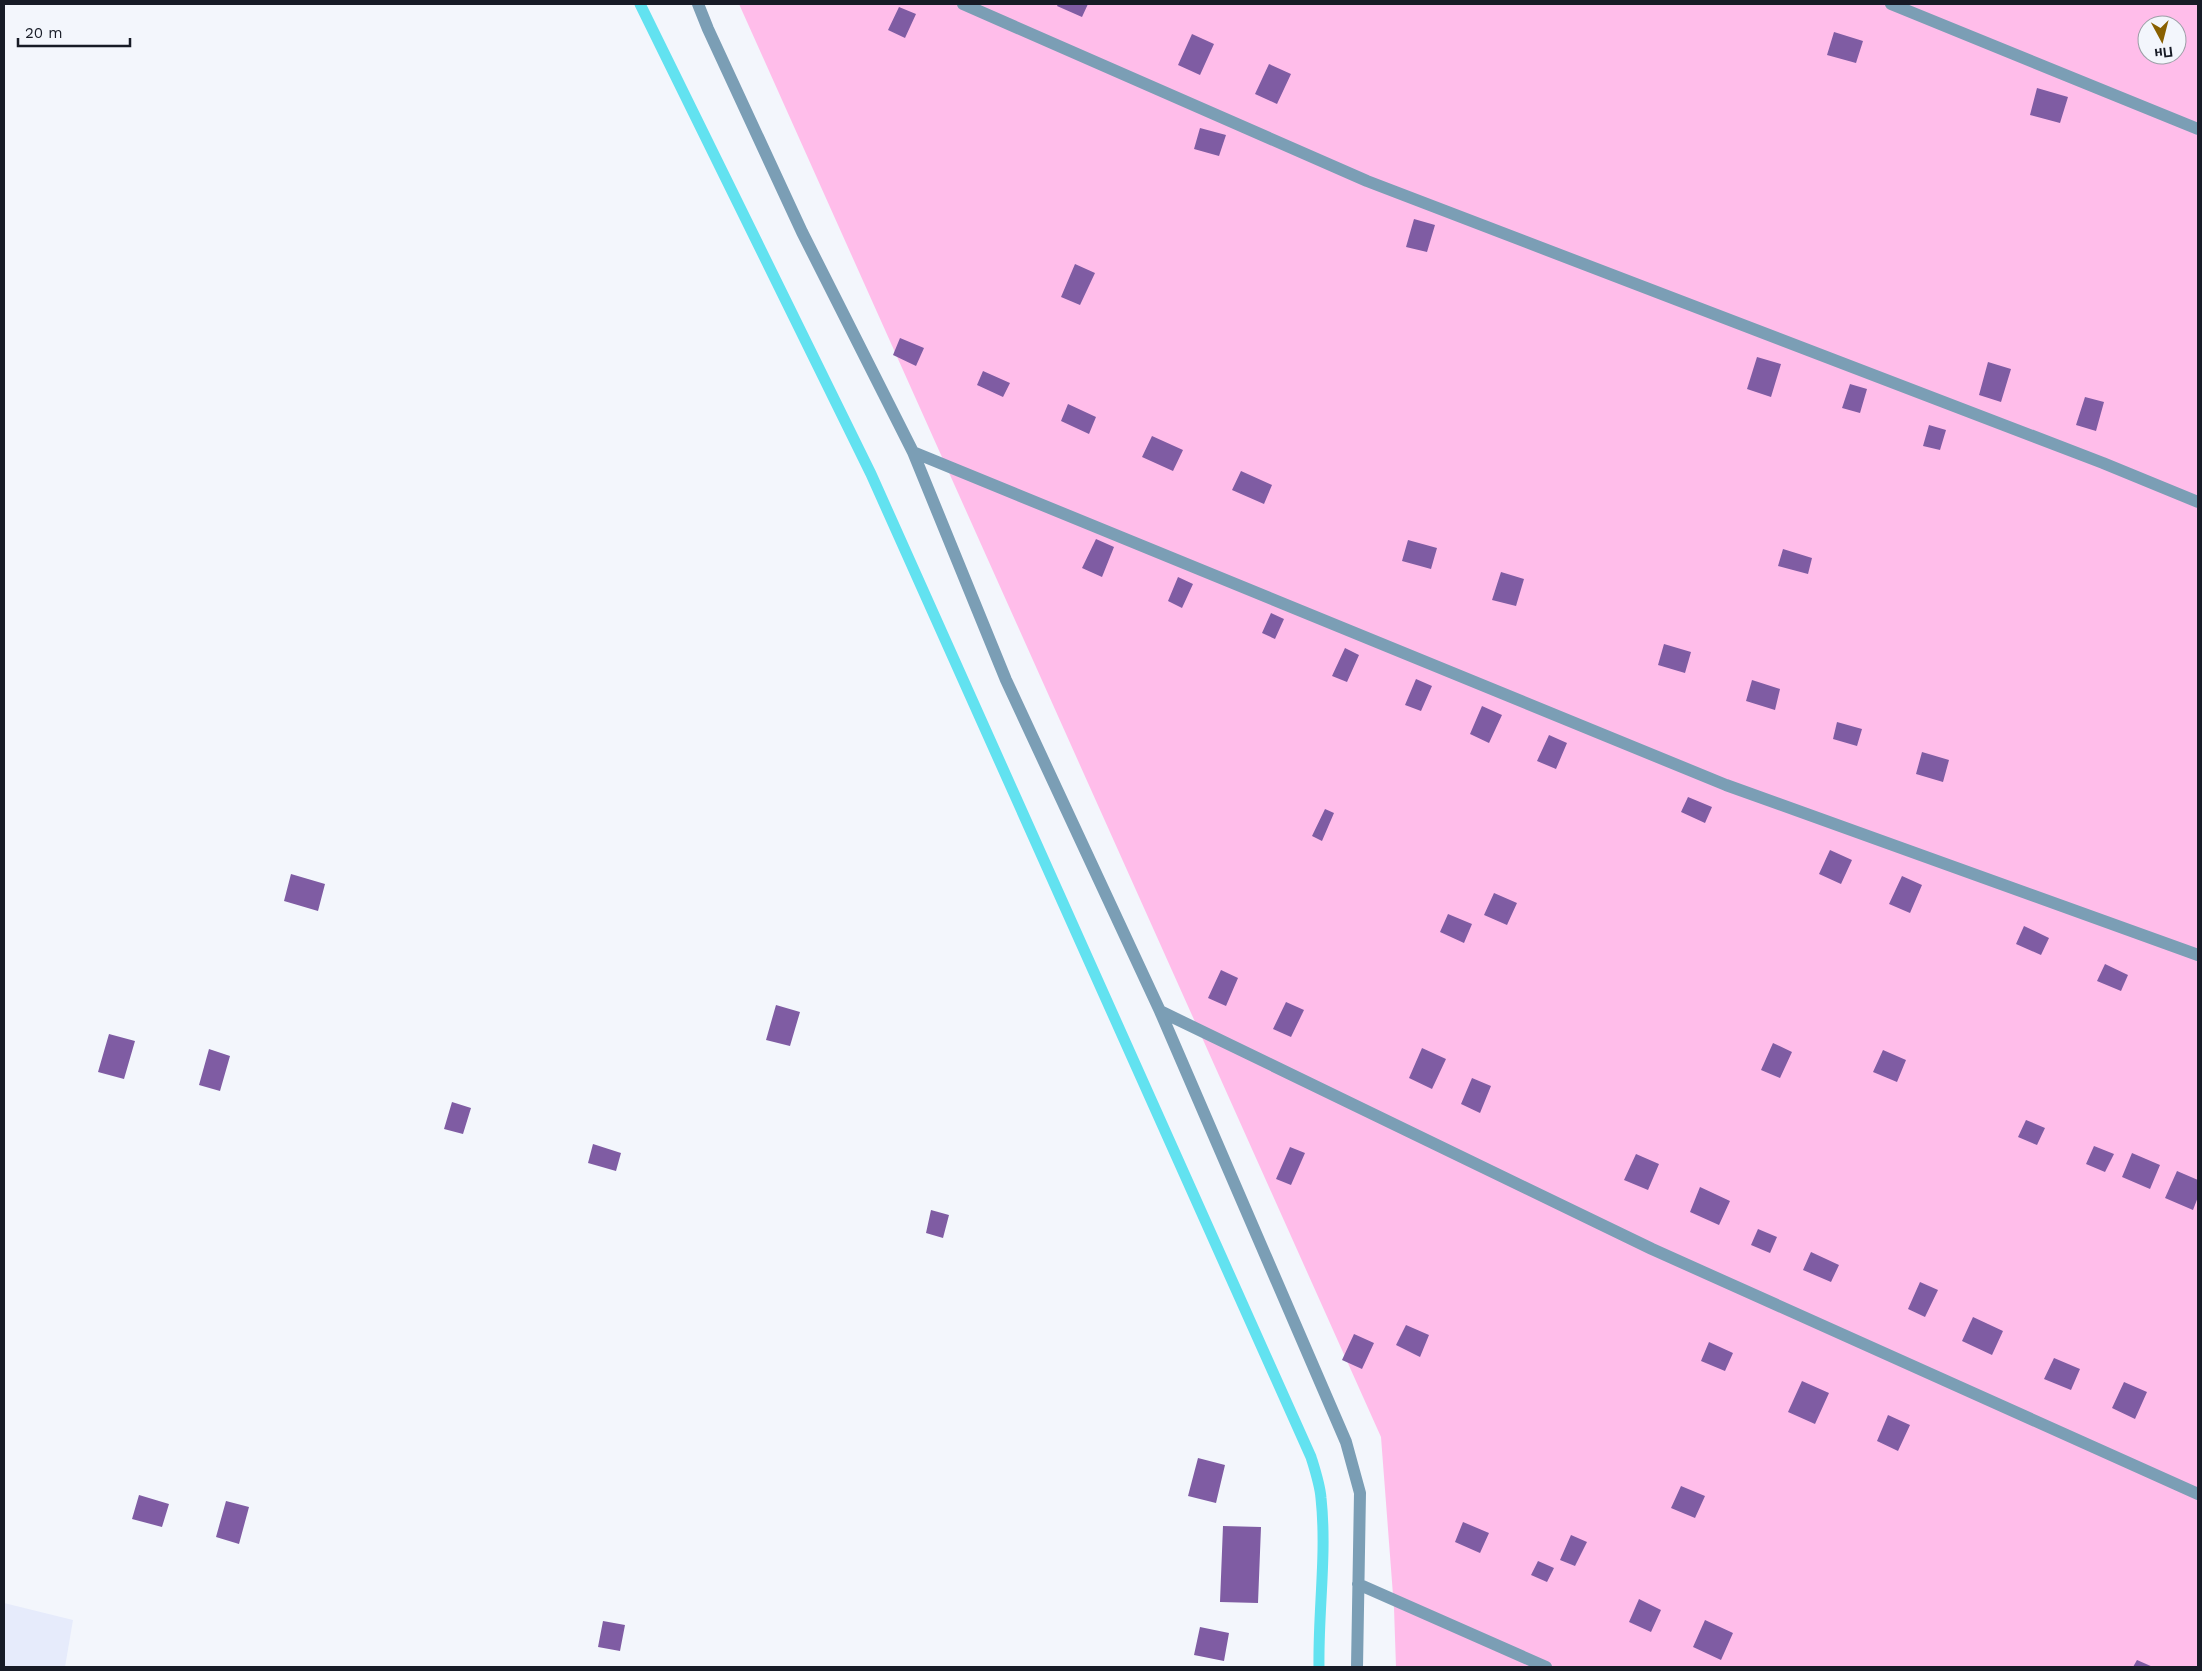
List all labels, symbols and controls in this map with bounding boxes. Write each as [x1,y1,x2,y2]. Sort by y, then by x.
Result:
scale bar [18,15,130,47]
north arrow [2137,15,2187,65]
text: 20 m [25,24,63,42]
text: Пн [2153,44,2174,62]

